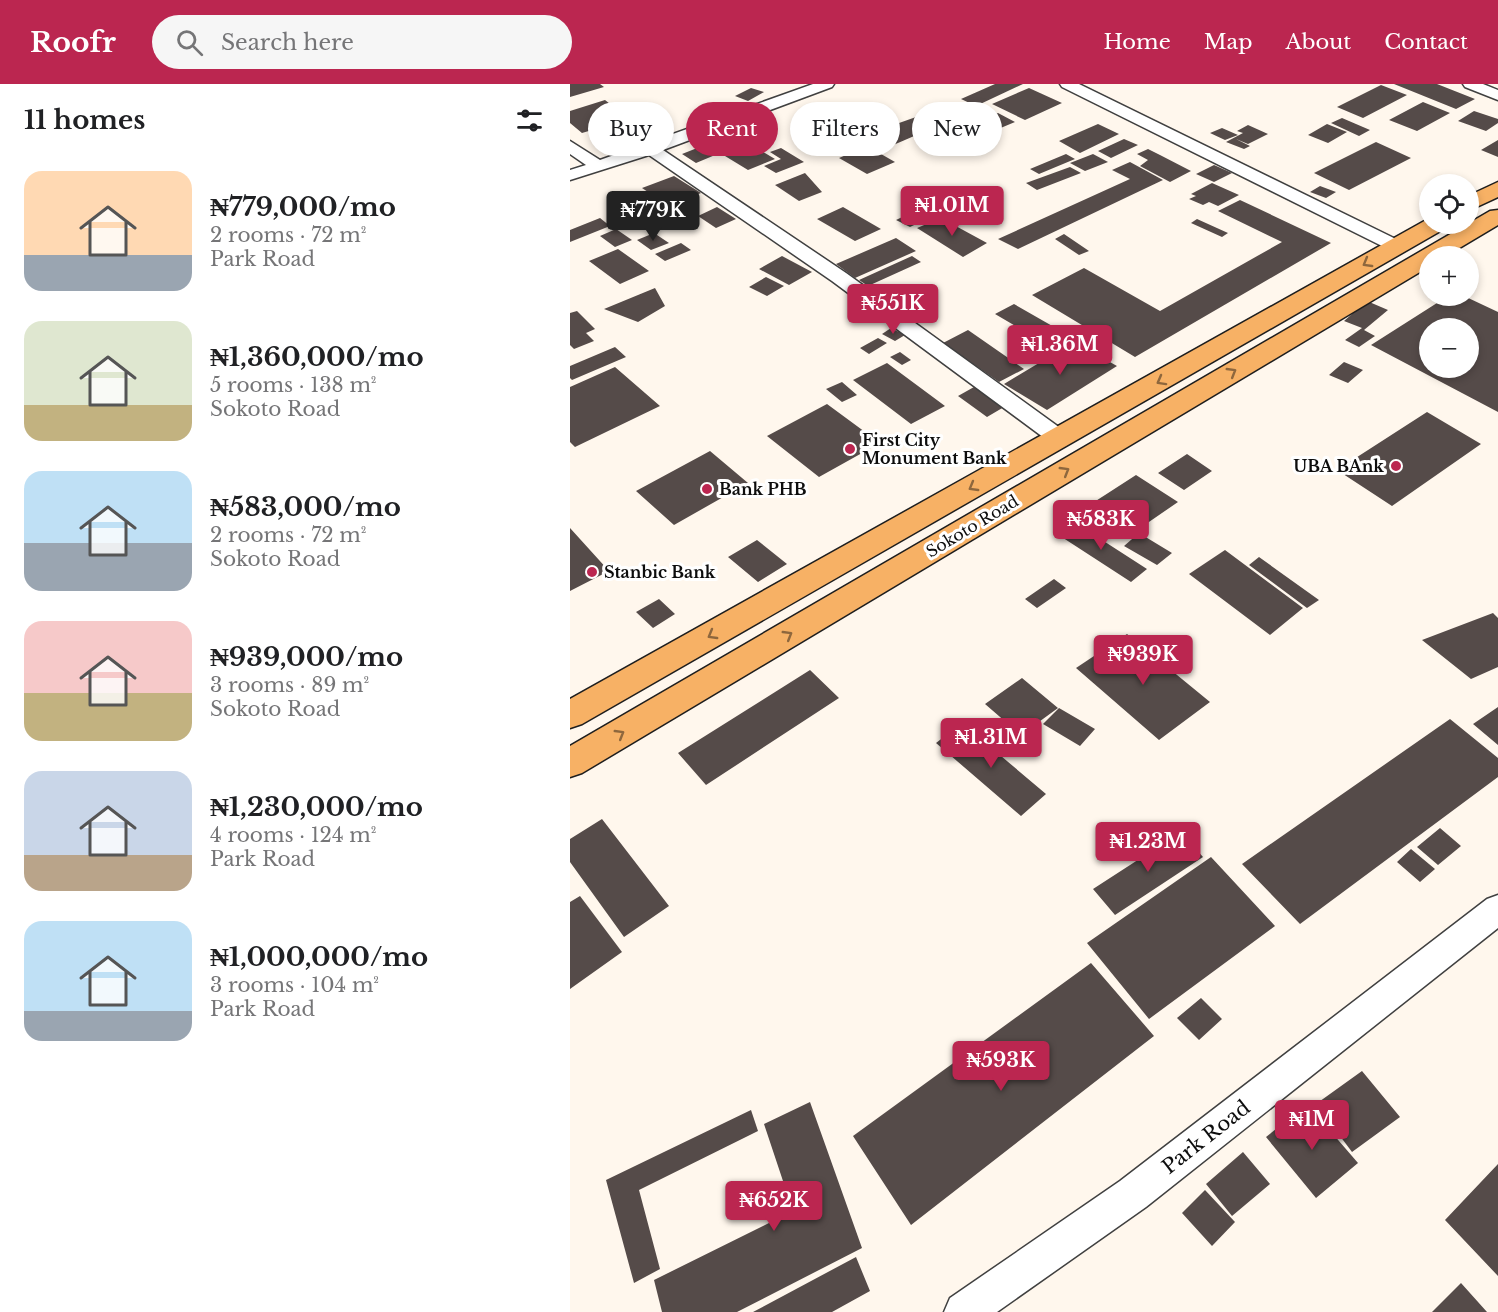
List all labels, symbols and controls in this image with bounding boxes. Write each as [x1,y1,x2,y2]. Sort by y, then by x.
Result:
search box [152,15,572,69]
text: Roofr [30,25,116,60]
icon: search [173,26,206,59]
text: Search here [221,29,354,56]
text: Home [1104,29,1171,55]
text: Map [1204,29,1252,55]
text: About [1285,29,1351,55]
text: Contact [1384,29,1468,55]
chip: Buy [588,102,674,156]
chip: Rent [686,102,778,156]
chip: Filters [790,102,900,156]
chip: New [912,102,1002,156]
text: 11 homes [24,104,145,136]
icon: filters [513,104,546,137]
map controls [1419,174,1479,378]
button: locate [1419,174,1479,234]
pin: ₦1.01M [903,186,1001,237]
text: ₦779,000/mo [210,191,396,223]
pin: ₦779K [611,191,695,242]
text: ₦1.01M [915,193,989,217]
icon: home [72,195,144,267]
text: ₦779K [620,198,686,222]
text: 2 rooms · 72 m² [210,223,367,247]
button: + [1419,246,1479,306]
text: Park Road [210,247,315,271]
one-way arrow [1363,256,1373,267]
pin: ₦551K [851,284,935,335]
text: ₦551K [861,291,925,315]
button: − [1419,318,1479,378]
pin: ₦1.36M [1011,325,1109,376]
text: ₦1.36M [1021,332,1099,356]
text: ₦1,360,000/mo [210,341,424,373]
icon: home [72,345,144,417]
one-way arrow [1226,367,1236,379]
text: 5 rooms · 138 m² [210,373,377,397]
one-way arrow [1157,373,1167,385]
text: Sokoto Road [210,397,340,421]
place label: First City Monument Bank [862,430,1007,468]
marker: First City Monument Bank [843,442,857,456]
place label: UBA BAnk [1293,456,1384,476]
marker: UBA BAnk [1389,459,1403,473]
one-way arrow [1059,467,1069,478]
place label: Bank PHB [719,479,807,499]
one-way arrow [969,479,979,491]
marker: Bank PHB [700,482,714,496]
street label: Sokoto Road [922,490,1022,561]
text: ₦583,000/mo [210,491,401,523]
icon: home [72,495,144,567]
pin: ₦583K [1059,500,1143,551]
text: ₦583K [1067,507,1135,531]
text: 2 rooms · 72 m² [210,523,367,547]
text: Sokoto Road [210,547,340,571]
place label: Stanbic Bank [604,562,716,582]
marker: Stanbic Bank [585,565,599,579]
one-way arrow [708,627,718,639]
one-way arrow [782,630,792,642]
pin: ₦939K [1101,635,1185,686]
text: ₦939,000/mo [210,641,403,673]
text: ₦939K [1108,642,1178,666]
icon: home [72,645,144,717]
text: 3 rooms · 89 m² [210,673,369,697]
text: Sokoto Road [210,697,340,721]
pin: ₦1.31M [942,718,1040,769]
text: ₦1.31M [955,725,1027,749]
one-way arrow [614,729,624,741]
text: ₦1,230,000/mo [210,791,423,823]
icon: home [72,795,144,867]
pin: ₦1.23M [1099,822,1197,873]
text: 4 rooms · 124 m² [210,823,376,847]
text: ₦1.23M [1109,829,1187,853]
text: Park Road [210,847,315,871]
text: ₦1,000,000/mo [210,941,428,973]
icon: home [72,945,144,1017]
text: 3 rooms · 104 m² [210,973,379,997]
text: Park Road [210,997,315,1021]
pin: ₦593K [959,1041,1043,1092]
text: ₦593K [966,1048,1036,1072]
street label: Park Road [1157,1095,1255,1179]
pin: ₦1M [1283,1100,1341,1151]
text: ₦1M [1289,1107,1335,1131]
pin: ₦652K [732,1181,816,1232]
text: ₦652K [739,1188,809,1212]

